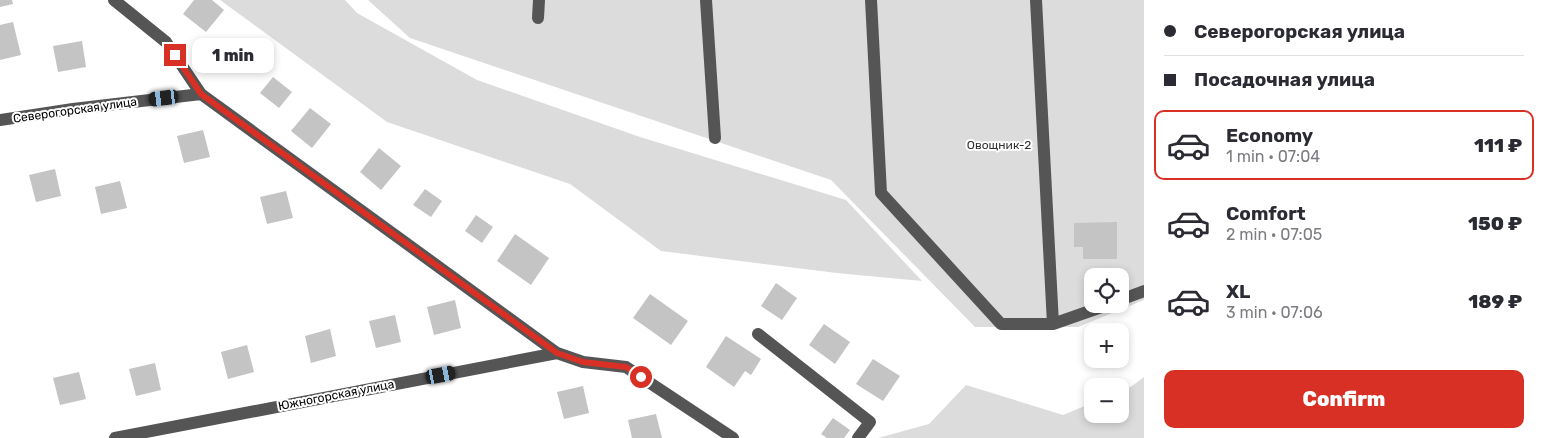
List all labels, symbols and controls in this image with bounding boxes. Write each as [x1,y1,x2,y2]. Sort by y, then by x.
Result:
text: Северогорская улица [1194,20,1405,43]
callout: 1 min [192,38,275,72]
route end [164,44,186,66]
text: 1 min [212,46,254,65]
text: Посадочная улица [1194,68,1375,91]
car [148,89,179,107]
street label: Северогорская улица [12,94,138,126]
icon: car [1166,123,1211,168]
text: Economy [1226,124,1313,147]
text: 111 ₽ [1474,134,1522,157]
park label: Овощник-2 [967,138,1031,152]
text: 1 min · 07:04 [1226,147,1320,166]
icon: car [1166,201,1211,246]
text: Comfort [1226,202,1306,225]
text: 150 ₽ [1468,212,1522,235]
text: 2 min · 07:05 [1226,225,1322,244]
map controls [1084,268,1129,423]
button: locate [1084,268,1129,313]
icon: car [1166,279,1211,324]
text: XL [1226,280,1250,303]
text: 189 ₽ [1468,290,1522,313]
text: 3 min · 07:06 [1226,303,1323,322]
button: + [1084,323,1129,368]
car [424,365,457,385]
route start [630,366,652,388]
button: Confirm [1164,370,1524,428]
street label: Южногорская улица [277,377,395,413]
button: − [1084,378,1129,423]

